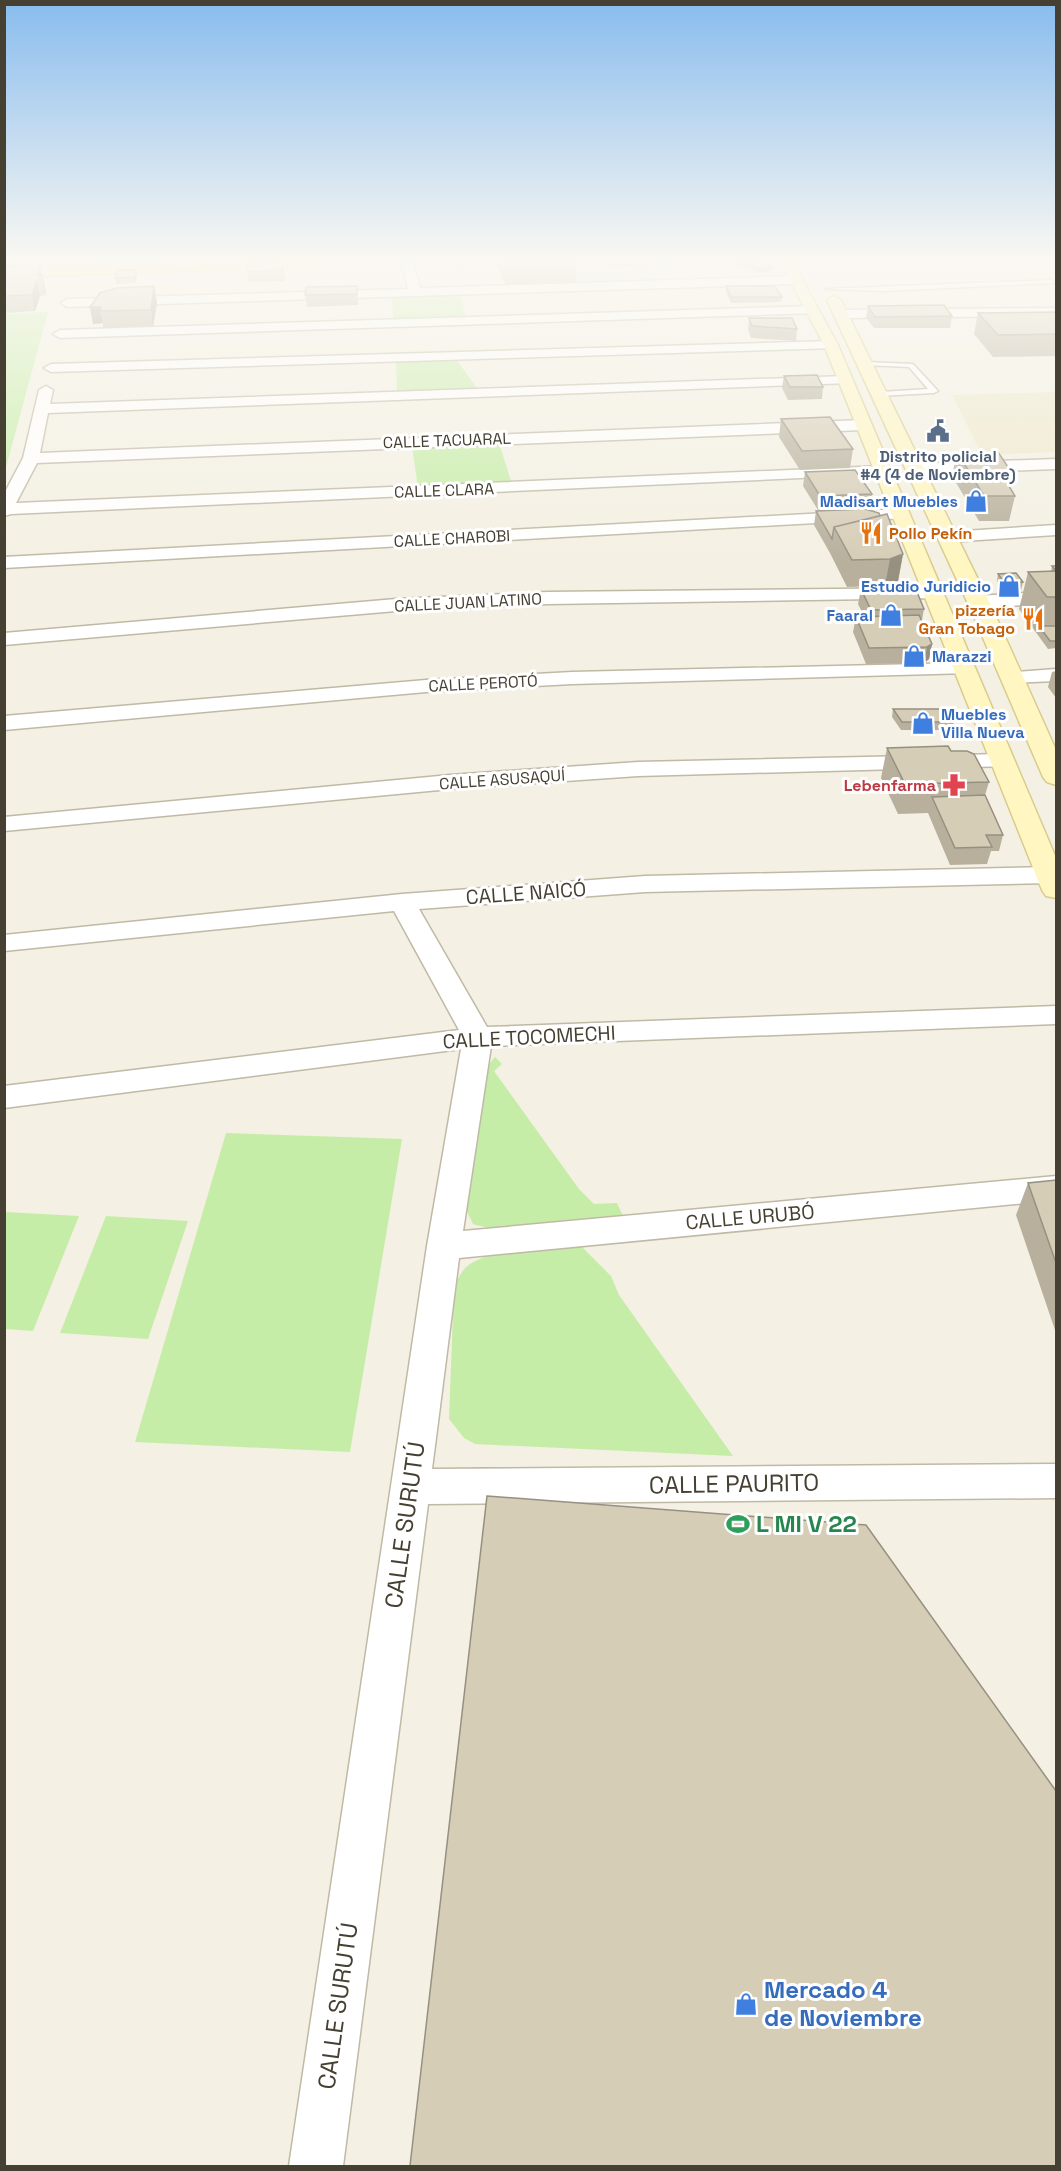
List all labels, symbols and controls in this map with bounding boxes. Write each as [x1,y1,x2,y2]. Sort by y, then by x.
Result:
public building icon: Distrito policial #4 (4 de Noviembre) [925,418,951,444]
street label: CALLE TACUARAL [383,428,512,453]
place label: Distrito policial #4 (4 de Noviembre) [860,446,1016,485]
street label: CALLE CLARA [394,478,494,503]
shop icon: Madisart Muebles [963,488,989,514]
place label: Madisart Muebles [820,491,958,512]
restaurant icon: Pollo Pekín [858,520,884,546]
place label: Pollo Pekín [889,523,972,544]
street label: CALLE CHAROBI [393,525,511,552]
shop icon: Estudio Juridicio [996,573,1022,599]
place label: Estudio Juridicio [861,576,991,597]
street label: CALLE JUAN LATINO [394,588,542,617]
place label: pizzería Gran Tobago [919,600,1015,639]
shop icon: Faaral [878,602,904,628]
place label: Faaral [826,605,873,626]
restaurant icon: pizzería Gran Tobago [1020,606,1046,632]
shop icon: Marazzi [901,643,927,669]
place label: Marazzi [932,646,992,667]
street label: CALLE PEROTÓ [428,670,538,697]
place label: Muebles Villa Nueva [941,704,1024,743]
shop icon: Muebles Villa Nueva [910,710,936,736]
street label: CALLE ASUSAQUÍ [438,765,566,794]
pharmacy icon: Lebenfarma [941,772,967,798]
place label: Lebenfarma [844,775,936,796]
street label: CALLE NAICÓ [465,876,587,910]
street label: CALLE TOCOMECHI [442,1019,616,1055]
street label: CALLE URUBÓ [684,1198,816,1236]
street label: CALLE SURUTÚ [377,1440,432,1610]
street label: CALLE PAURITO [648,1467,820,1500]
place label: L MI V 22 [756,1508,857,1539]
sports icon: L MI V 22 [725,1511,751,1537]
street label: CALLE SURUTÚ [310,1921,365,2091]
place label: Mercado 4 de Noviembre [764,1974,922,2033]
shop icon: Mercado 4 de Noviembre [733,1991,759,2017]

